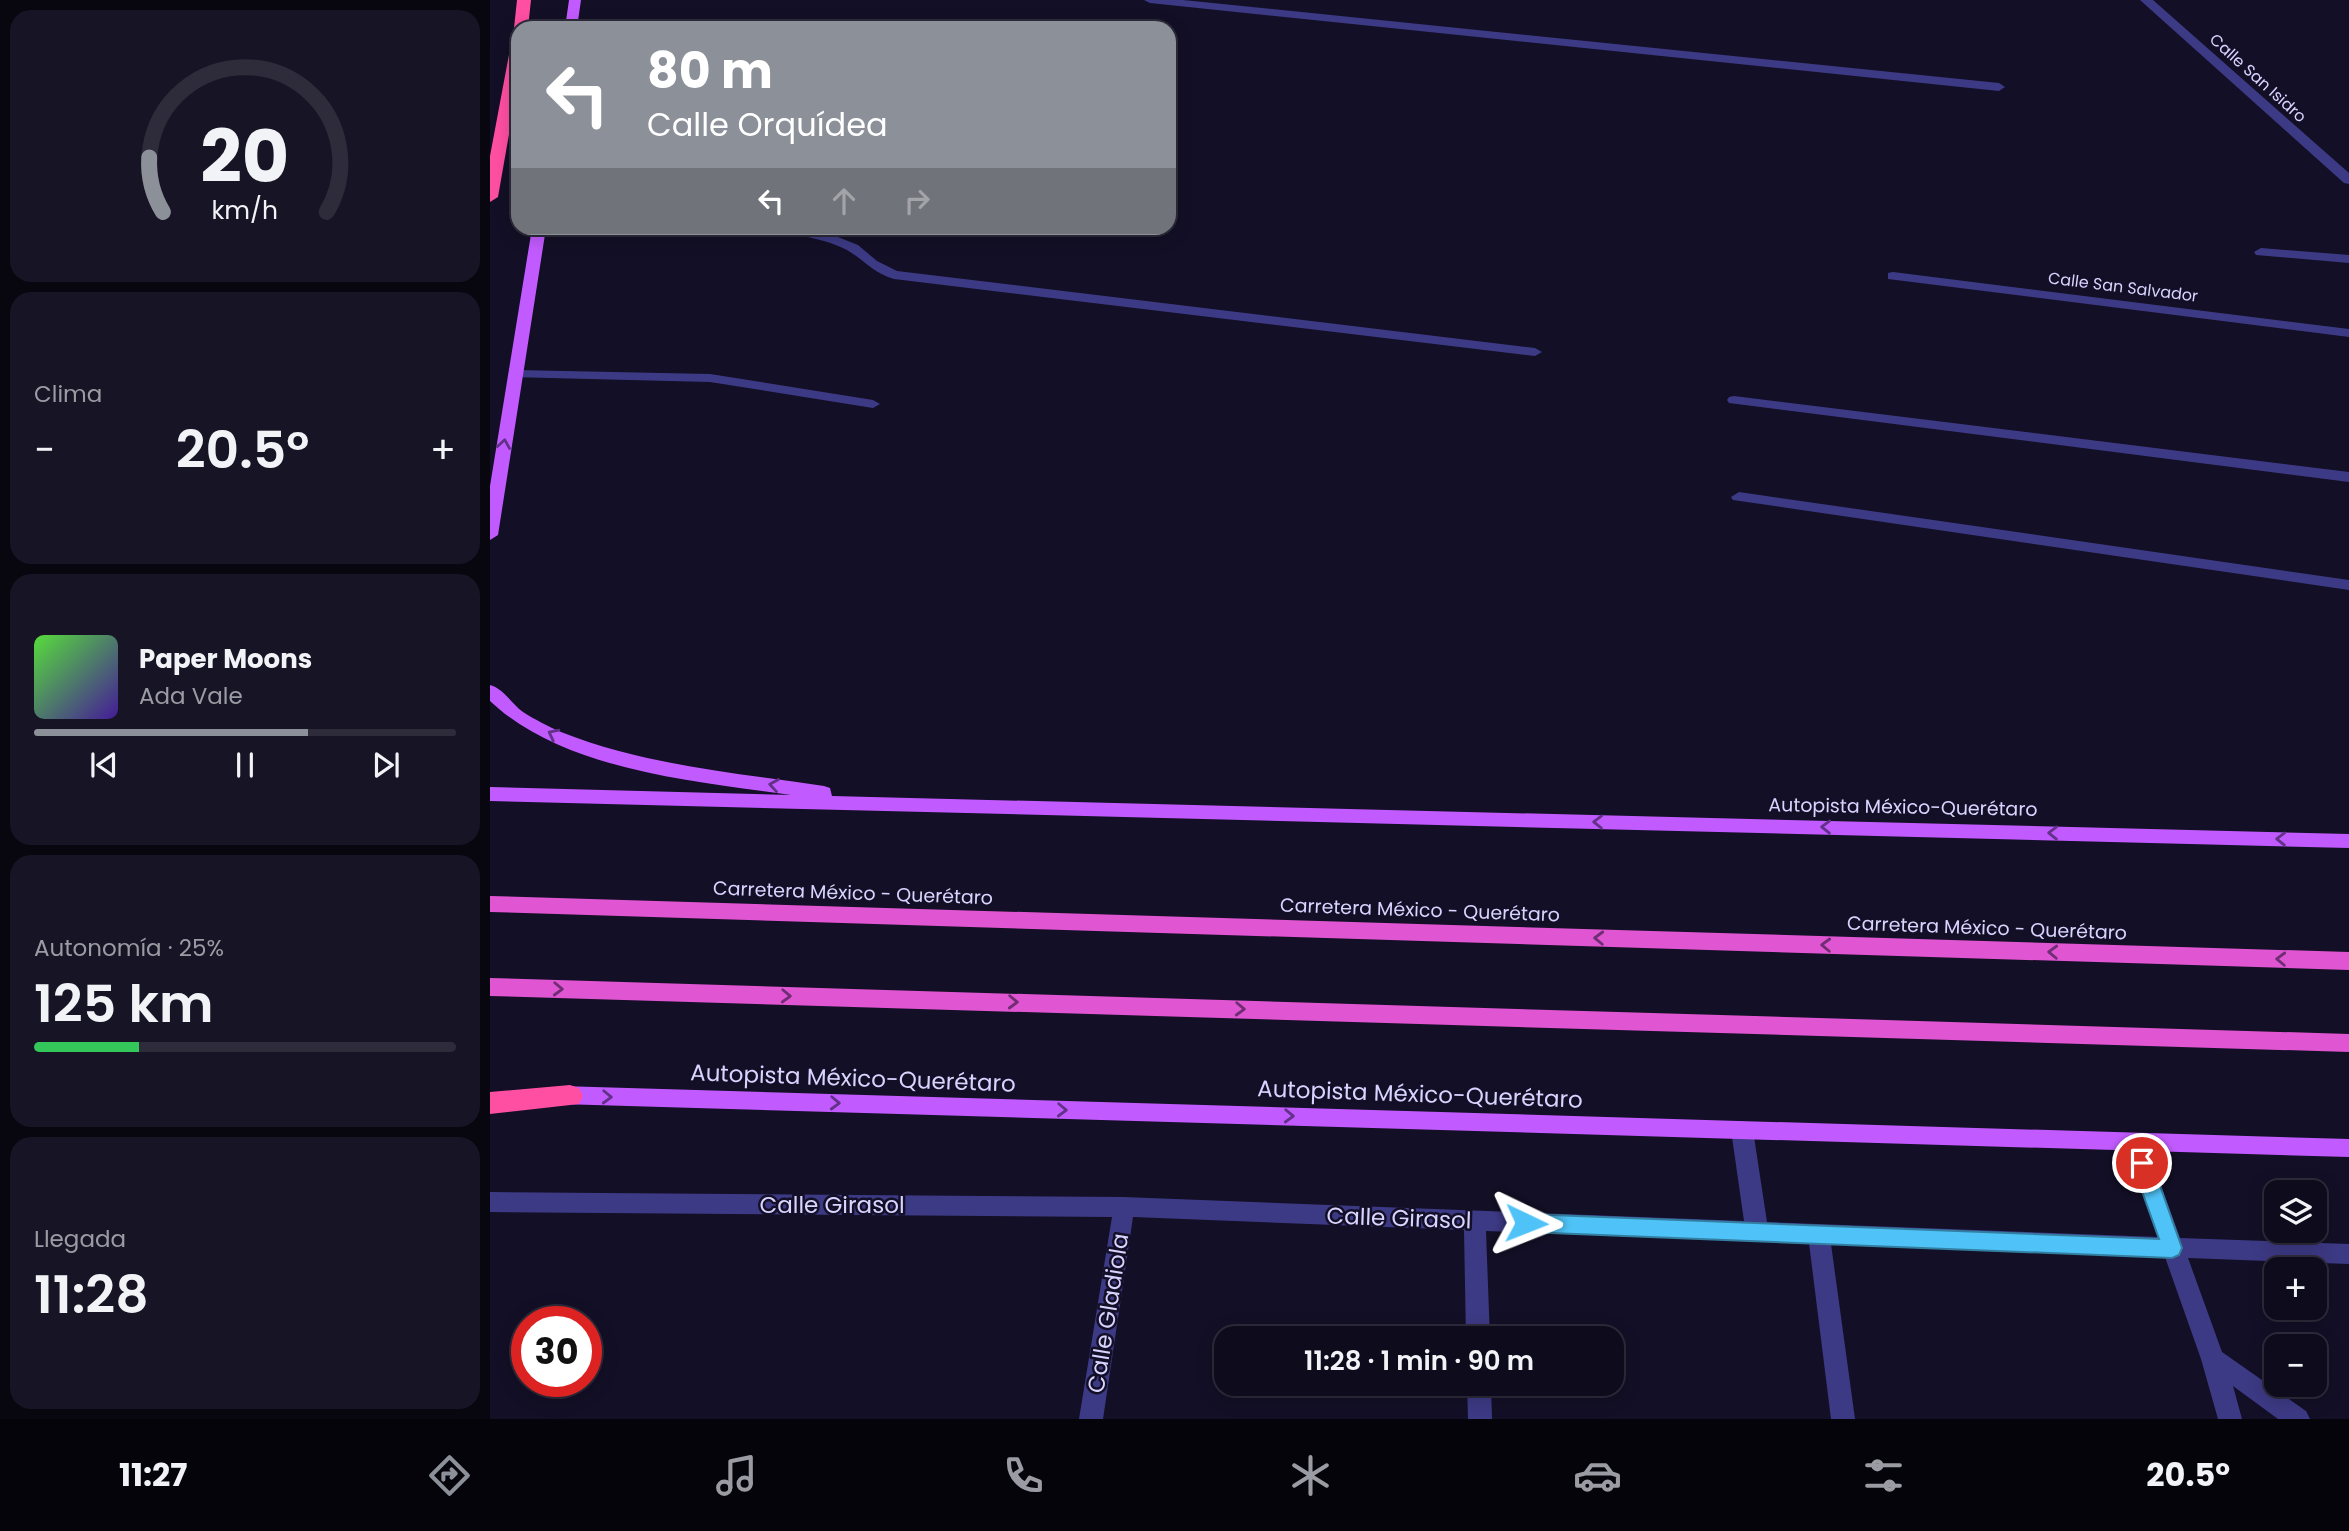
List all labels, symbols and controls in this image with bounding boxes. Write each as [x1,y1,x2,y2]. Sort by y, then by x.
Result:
street label: Calle San Isidro [2205,28,2311,128]
text: 80 m [647,37,773,105]
icon: left [532,49,623,140]
text: Calle Orquídea [647,102,888,147]
text: 20 [200,106,290,207]
icon: left [752,182,790,220]
icon: ahead [825,182,863,220]
icon: right [898,182,936,220]
text: km/h [212,193,278,228]
street label: Calle San Salvador [2047,266,2199,308]
text: Clima [34,378,102,410]
text: 20.5° [176,413,309,486]
text: − [34,423,55,476]
text: + [430,423,456,476]
one-way arrow [496,438,511,450]
text: Paper Moons [139,641,312,677]
text: Ada Vale [139,680,243,712]
one-way arrow [548,729,560,743]
icon: previous [85,746,123,784]
icon: pause [226,746,264,784]
icon: next [367,746,405,784]
one-way arrow [768,778,780,793]
street label: Autopista México-Querétaro [1768,791,2038,823]
one-way arrow [1593,814,1604,829]
one-way arrow [1820,820,1831,835]
one-way arrow [2048,826,2059,841]
one-way arrow [2275,831,2286,847]
street label: Carretera México - Querétaro [713,875,993,911]
street label: Carretera México - Querétaro [1280,892,1560,928]
street label: Carretera México - Querétaro [1847,910,2127,946]
one-way arrow [1593,931,1604,946]
text: Autonomía · 25% [34,932,224,964]
one-way arrow [1820,938,1831,953]
one-way arrow [2048,945,2059,960]
one-way arrow [2275,952,2286,967]
text: 125 km [34,967,213,1040]
one-way arrow [553,981,564,996]
one-way arrow [780,988,791,1003]
one-way arrow [1008,995,1019,1010]
one-way arrow [1235,1002,1246,1017]
street label: Autopista México-Querétaro [690,1056,1016,1100]
street label: Autopista México-Querétaro [1257,1072,1583,1116]
one-way arrow [602,1089,613,1105]
one-way arrow [829,1096,840,1111]
one-way arrow [1057,1102,1068,1118]
one-way arrow [1284,1109,1295,1124]
pin [2112,1133,2172,1193]
icon: arrive [2123,1144,2161,1182]
map controls [2264,1180,2327,1397]
button: layers [2264,1180,2327,1243]
position arrow [1489,1186,1563,1260]
street label: Calle Girasol [759,1189,905,1221]
street label: Calle Girasol [1326,1199,1472,1237]
text: Llegada [34,1223,126,1255]
street label: Calle Gladiola [1080,1231,1136,1395]
button: + [2264,1257,2327,1320]
text: 11:28 [34,1258,149,1331]
speed limit sign: 30 [511,1306,602,1397]
button: − [2264,1334,2327,1397]
text: 11:28 · 1 min · 90 m [1304,1343,1534,1379]
icon: directions [425,1451,474,1500]
icon: music [712,1451,761,1500]
icon: phone [999,1451,1048,1500]
icon: climate [1286,1451,1335,1500]
icon: car [1573,1451,1622,1500]
icon: filters [1859,1451,1908,1500]
text: 11:27 [119,1452,187,1497]
text: 20.5° [2146,1452,2230,1497]

